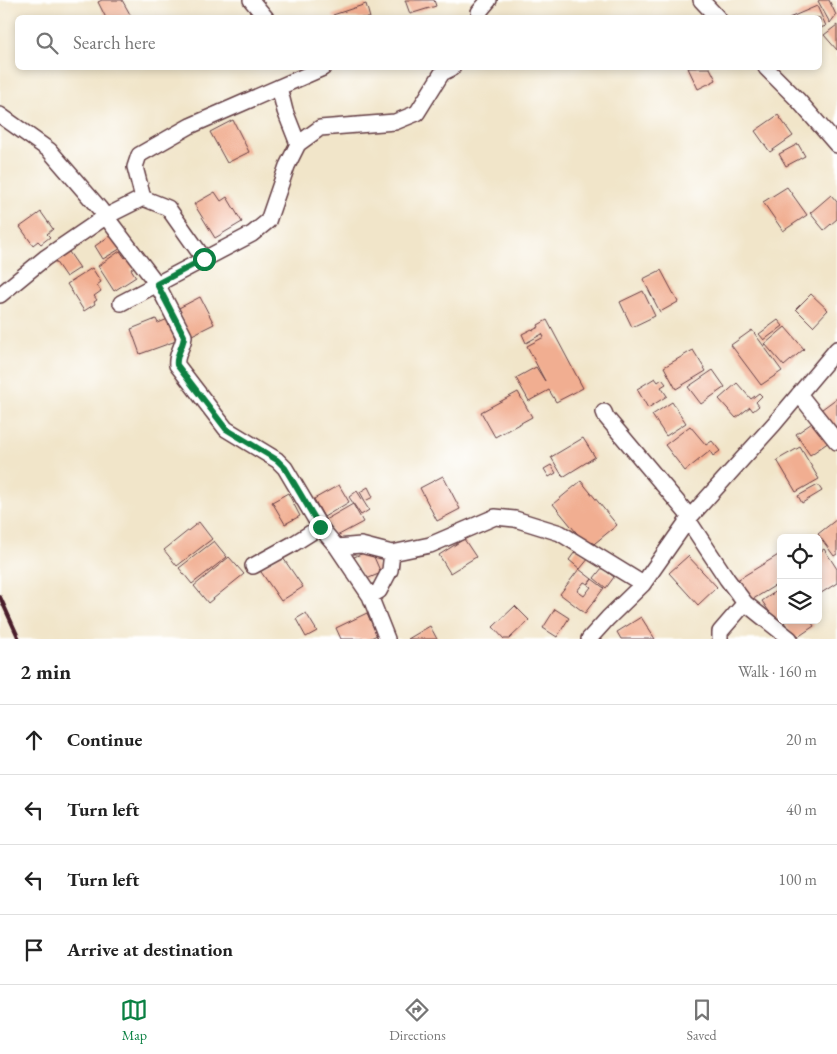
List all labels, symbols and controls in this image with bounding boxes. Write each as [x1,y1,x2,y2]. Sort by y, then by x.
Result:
search box [15,15,822,70]
icon: search [33,29,61,57]
text: Search here [73,30,155,55]
route start [193,248,216,271]
route end [309,516,332,539]
map controls [777,534,822,624]
button: locate [777,534,822,579]
button: layers [777,579,822,624]
text: 2 min [20,658,71,685]
text: Walk · 160 m [738,661,817,682]
icon: ahead [20,726,48,754]
text: Continue [67,727,142,752]
text: 20 m [786,729,817,750]
icon: left [20,796,48,824]
text: Turn left [67,797,139,822]
text: 40 m [786,799,817,820]
icon: left [20,866,48,894]
text: Turn left [67,867,139,892]
text: 100 m [778,869,817,890]
icon: arrive [20,936,48,964]
text: Arrive at destination [67,937,233,962]
tab: Map [120,996,148,1044]
tab: Directions [389,996,446,1044]
tab: Saved [687,996,717,1044]

